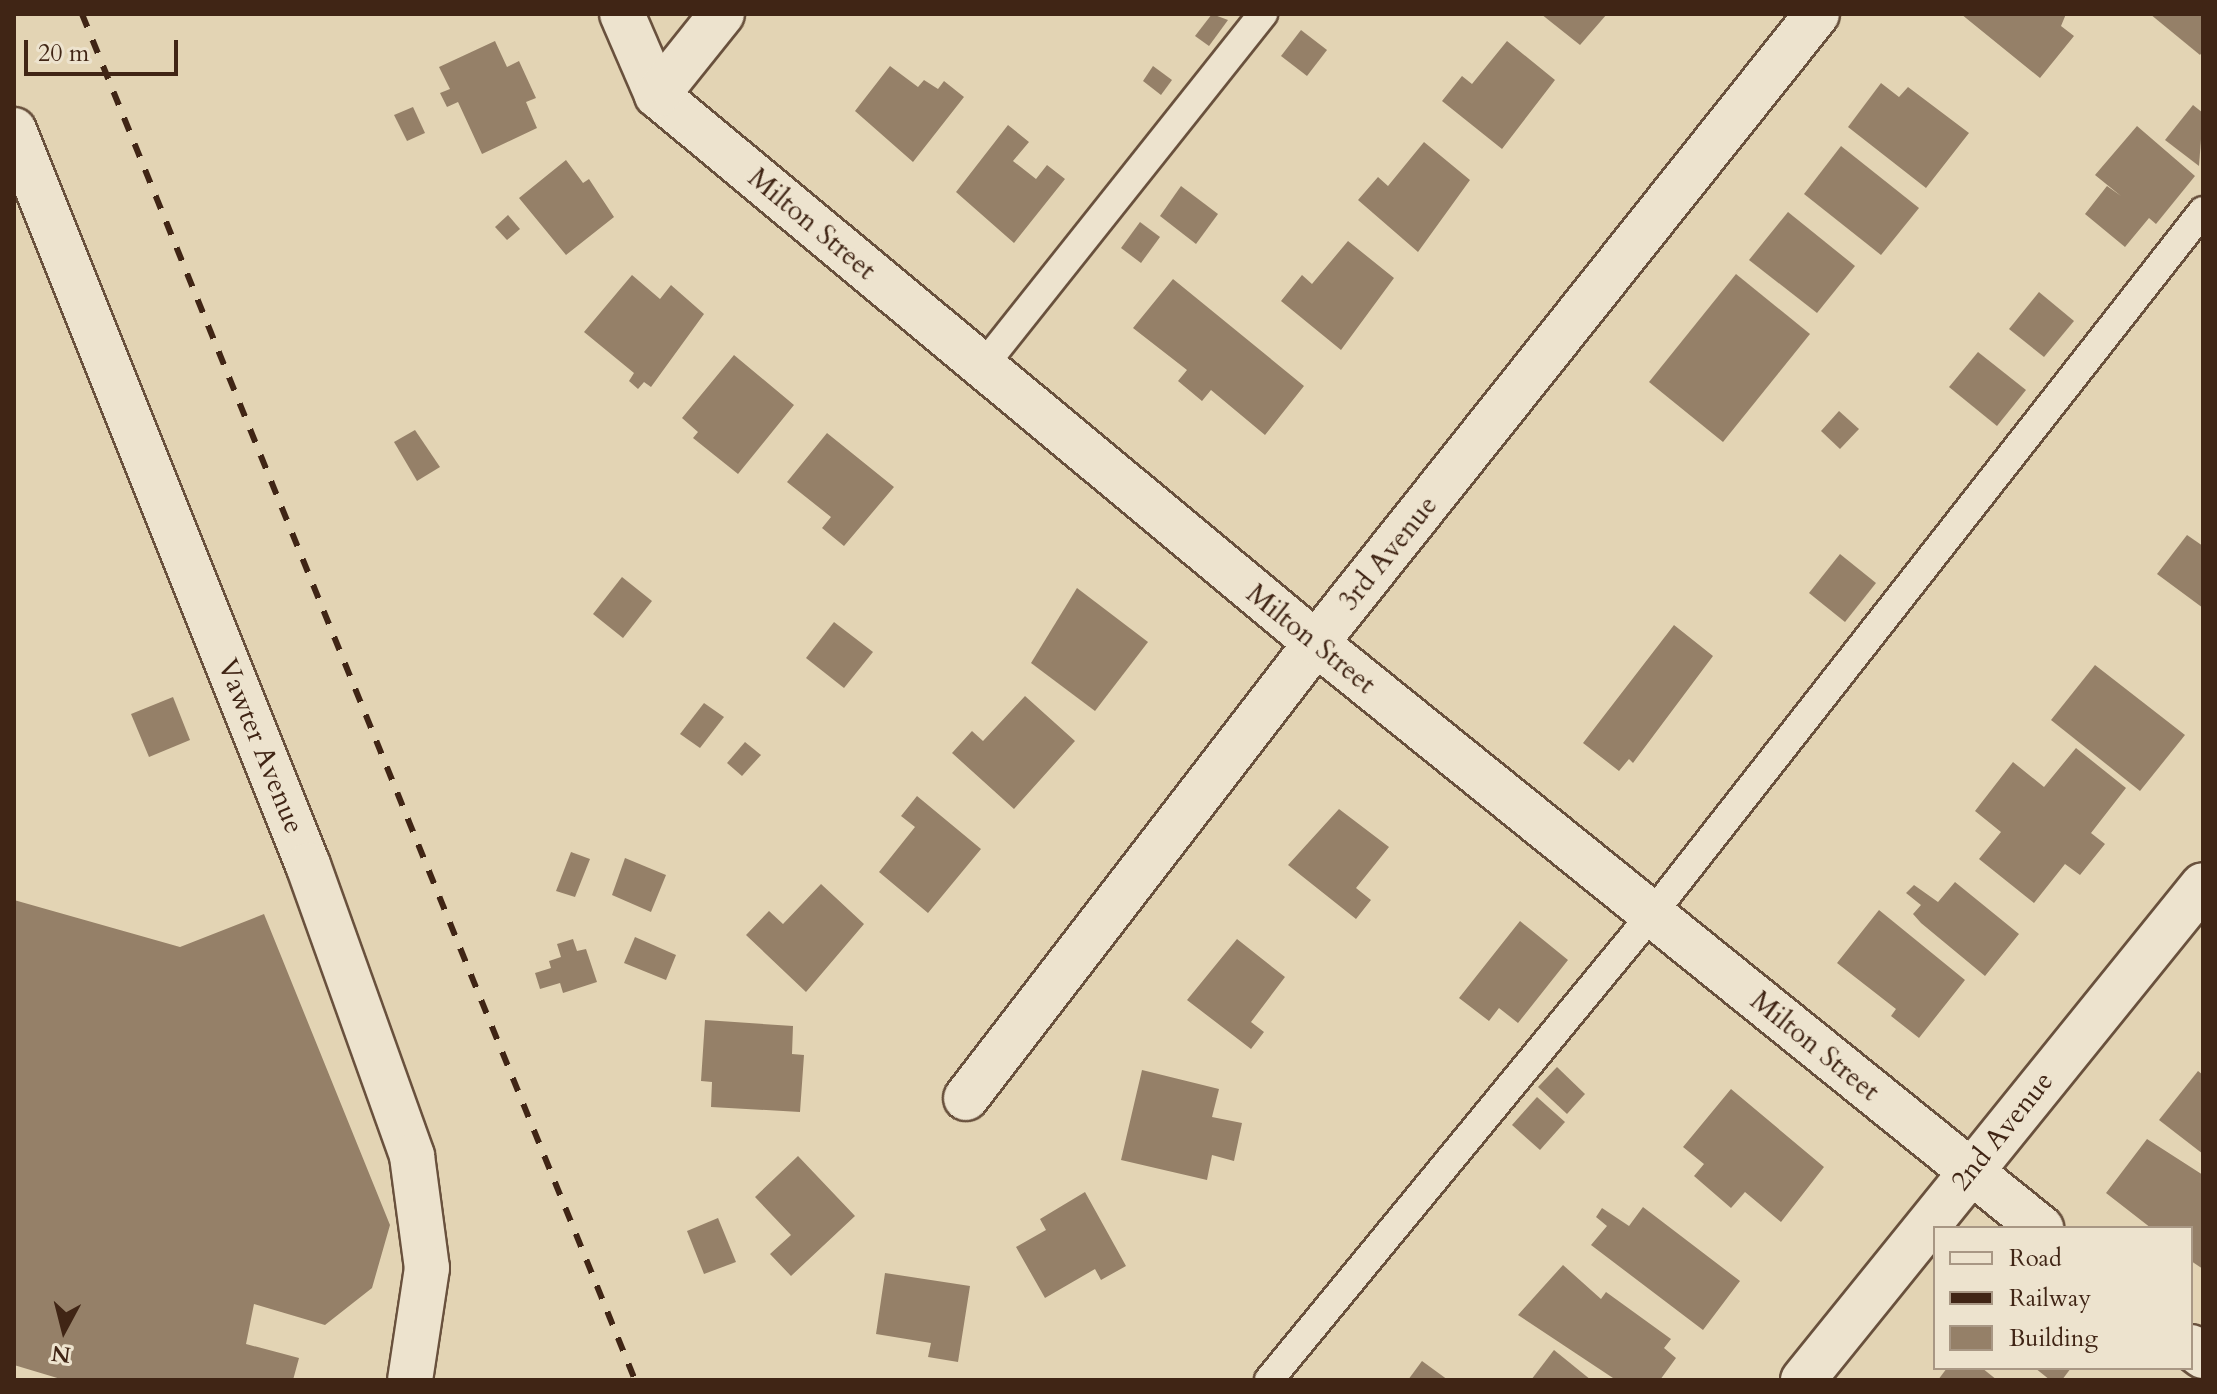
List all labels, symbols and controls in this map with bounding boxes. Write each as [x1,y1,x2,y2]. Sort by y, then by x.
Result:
scale bar [28,24,182,74]
text: 20 m [38,37,89,70]
street label: Milton Street [741,161,883,287]
street label: 3rd Avenue [1332,489,1444,617]
street label: Milton Street [1240,577,1382,701]
street label: Vawter Avenue [211,654,311,838]
street label: Milton Street [1744,984,1886,1108]
street label: 2nd Avenue [1944,1065,2060,1197]
legend [1933,1226,2193,1370]
text: Road [2009,1242,2062,1275]
text: Railway [2009,1282,2091,1315]
north arrow [24,1290,104,1370]
text: Building [2009,1322,2098,1355]
text: N [50,1338,72,1370]

